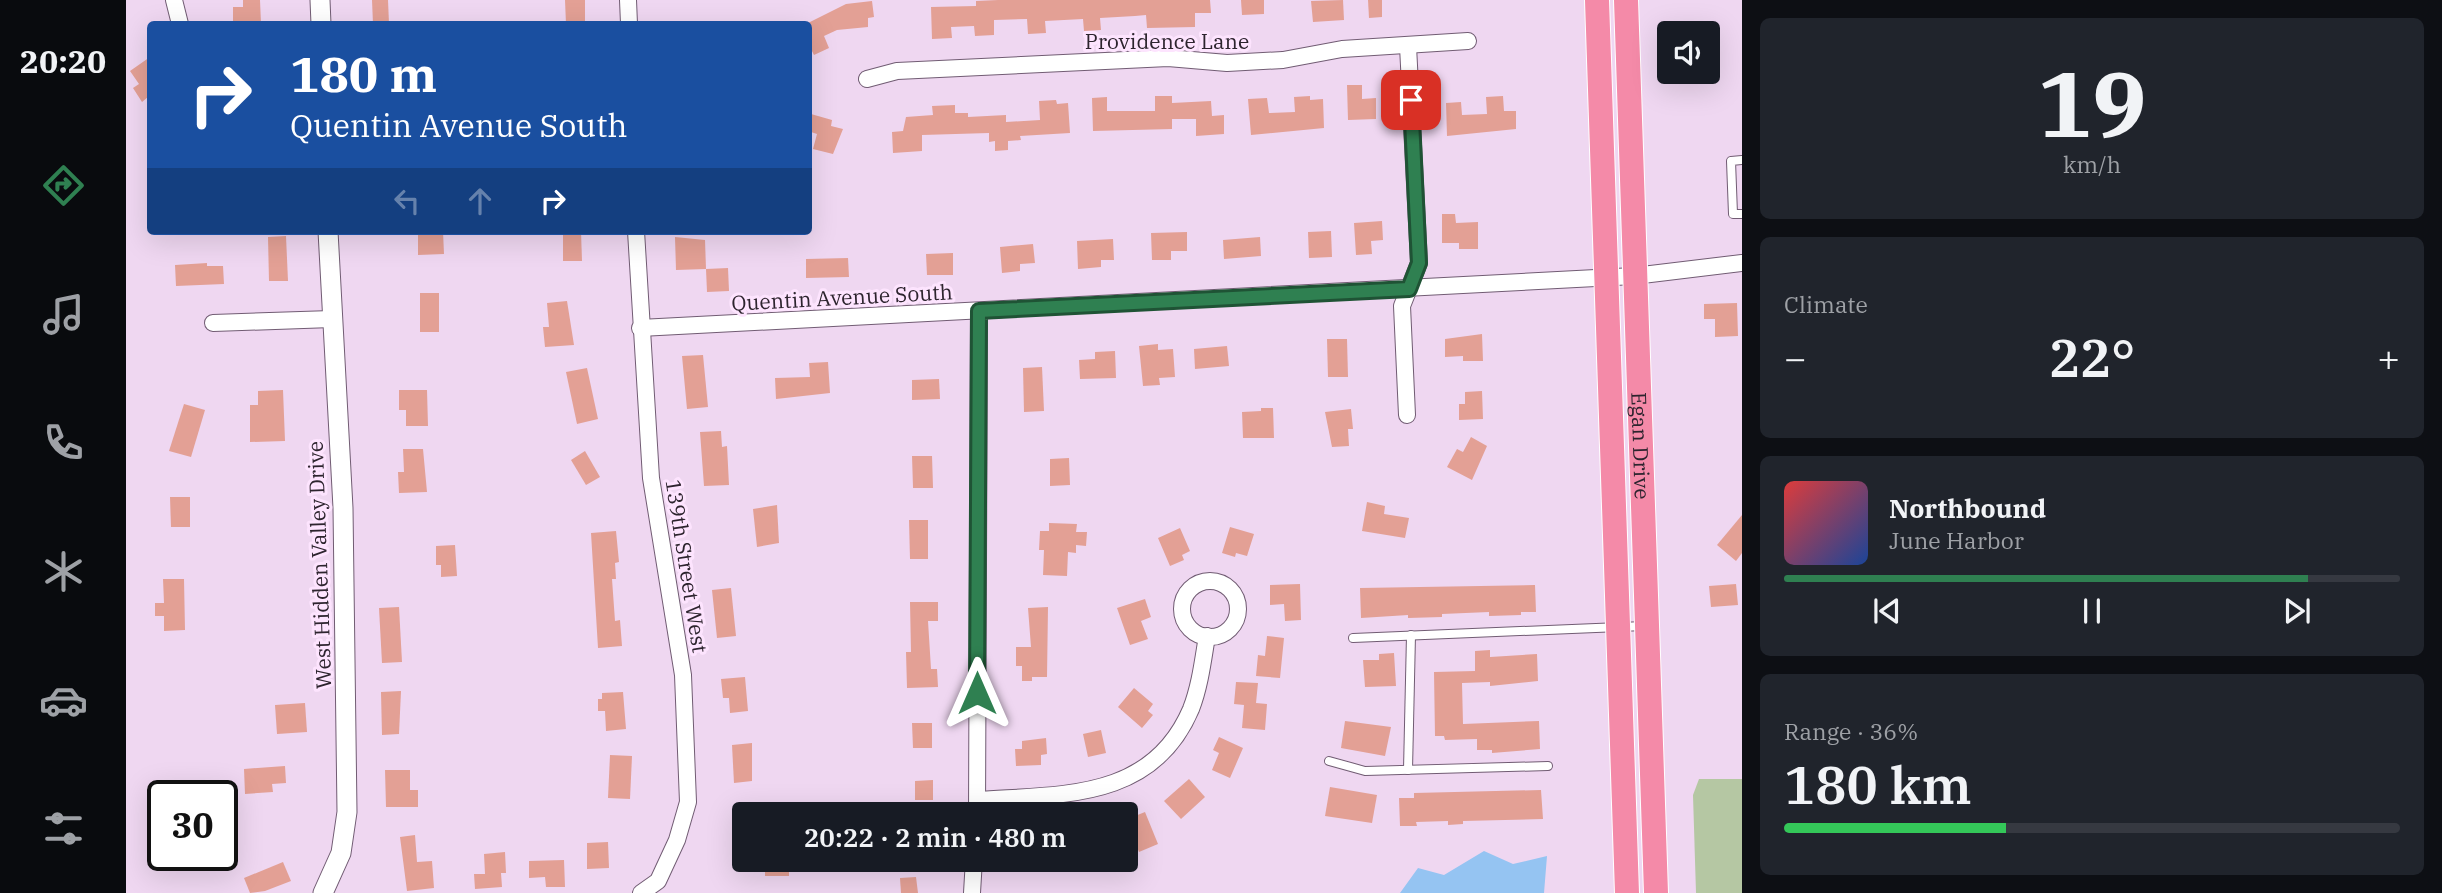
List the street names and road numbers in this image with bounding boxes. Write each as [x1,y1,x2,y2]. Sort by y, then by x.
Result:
street label: Providence Lane [1085,27,1249,55]
street label: Quentin Avenue South [731,277,953,317]
street label: Egan Drive [1625,392,1657,500]
street label: West Hidden Valley Drive [301,441,337,689]
street label: 139th Street West [659,477,715,655]

